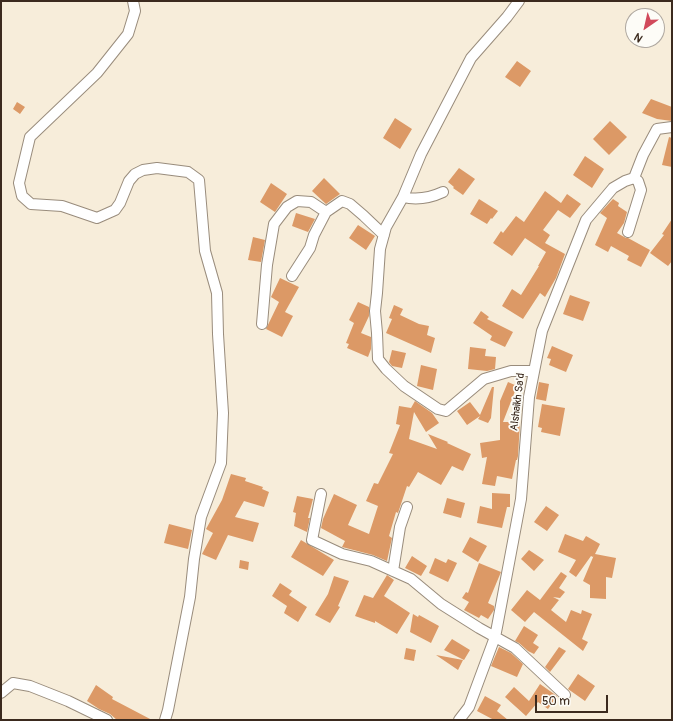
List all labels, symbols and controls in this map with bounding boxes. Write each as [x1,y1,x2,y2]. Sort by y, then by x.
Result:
north arrow [625,8,665,48]
text: N [632,30,645,45]
street label: Alshaikh Sa'd [508,372,528,432]
scale bar [537,687,610,713]
text: 50 m [542,694,570,709]

